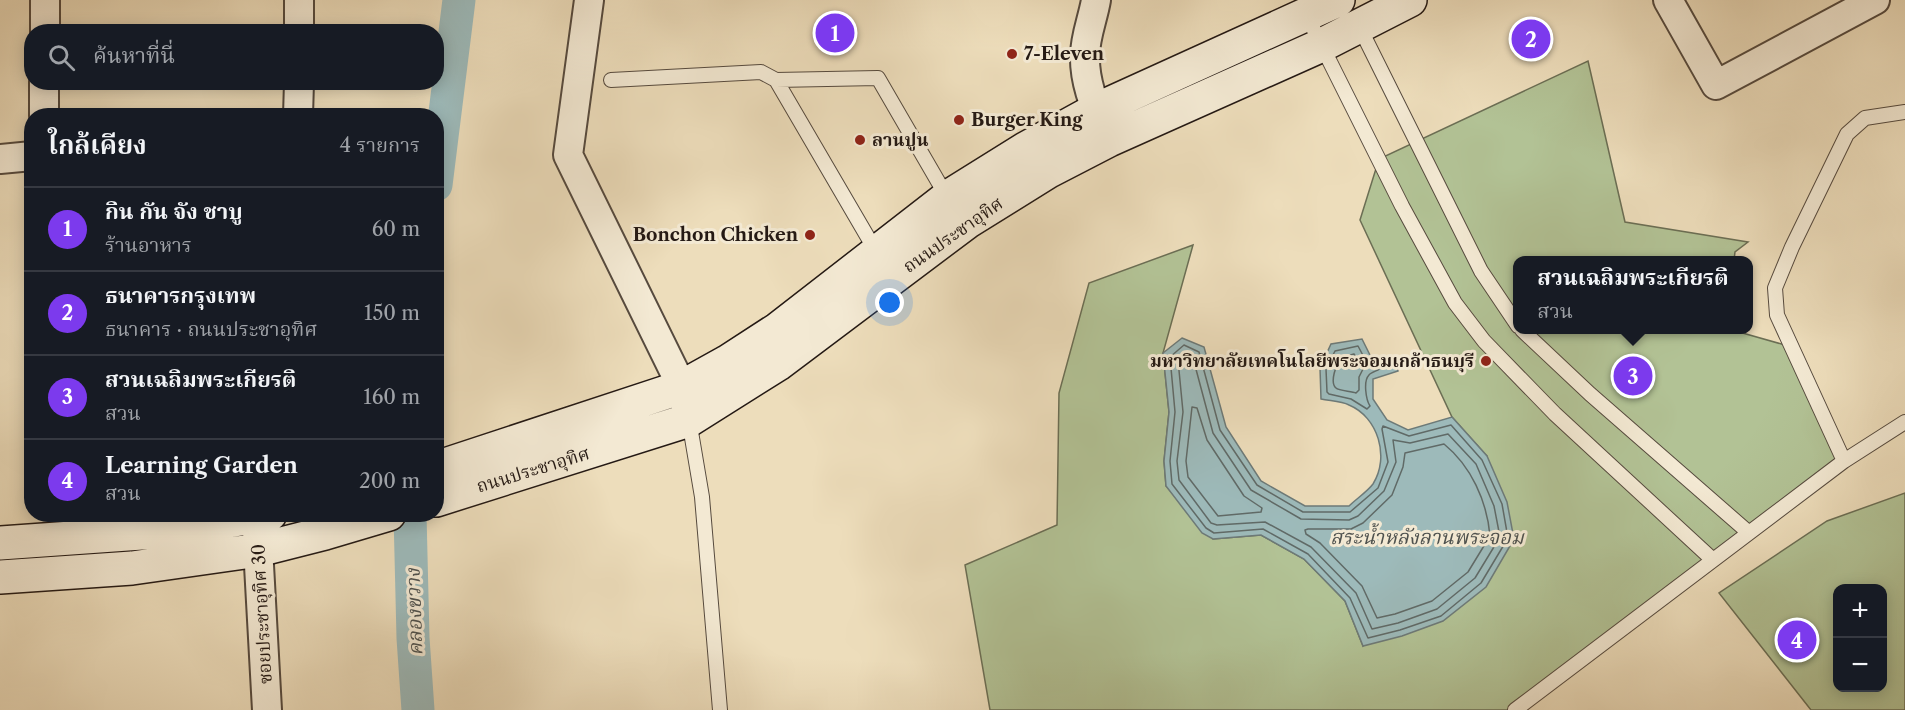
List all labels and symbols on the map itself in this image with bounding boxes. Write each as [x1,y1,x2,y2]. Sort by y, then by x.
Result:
pin: 1 [816,10,854,56]
pin: 2 [1512,16,1550,62]
place label: 7-Eleven [1024,43,1105,65]
marker: 7-Eleven [1005,47,1019,61]
place label: Burger King [971,109,1083,131]
marker: Burger King [952,113,966,127]
place label: ลานปูน [872,129,929,151]
marker: ลานปูน [853,133,867,147]
street label: ถนนประชาอุทิศ [899,192,1008,278]
place label: Bonchon Chicken [633,224,799,246]
marker: Bonchon Chicken [803,228,817,242]
your location [875,288,904,317]
place label: มหาวิทยาลัยเทคโนโลยีพระจอมเกล้าธนบุรี [1150,349,1474,373]
marker: มหาวิทยาลัยเทคโนโลยีพระจอมเกล้าธนบุรี [1479,354,1493,368]
pin: 3 [1614,354,1652,398]
street label: ถนนประชาอุทิศ [474,442,593,499]
water label: สระน้ำหลังลานพระจอม [1330,522,1525,549]
street label: ซอยประชาอุทิศ 30 [247,543,278,685]
water label: คลองขวาง [400,567,428,656]
pin: 4 [1778,618,1816,662]

